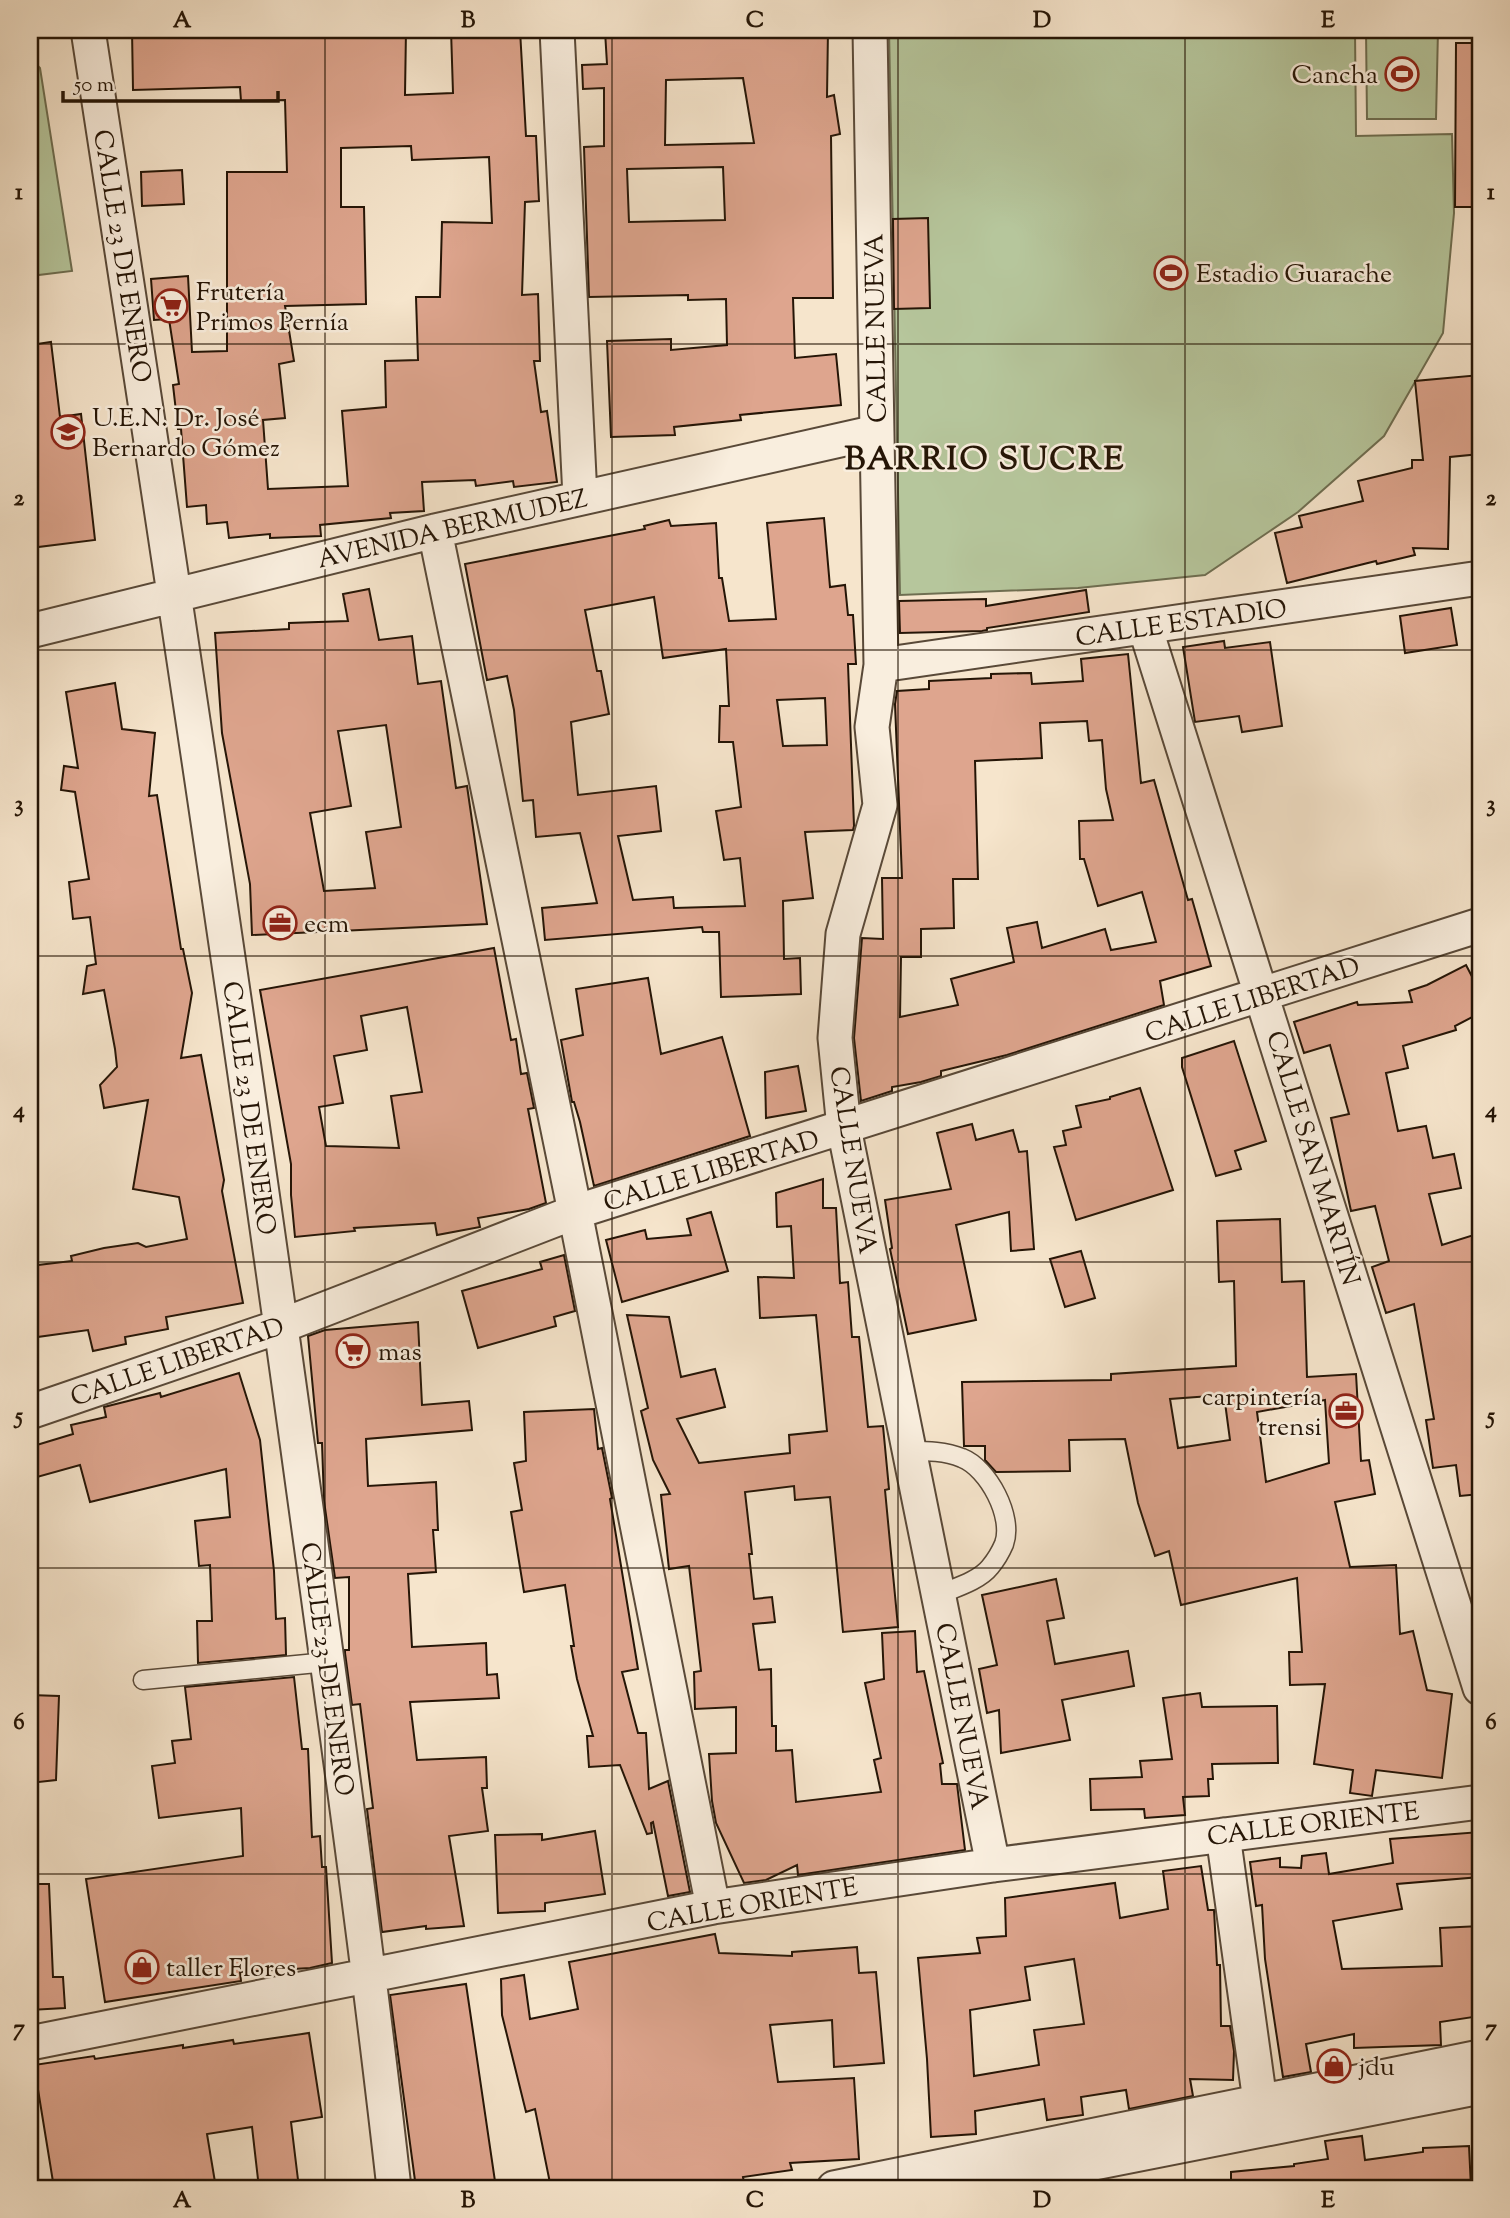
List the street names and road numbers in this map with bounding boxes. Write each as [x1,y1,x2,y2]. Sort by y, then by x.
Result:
street label: CALLE 23 DE ENERO [82,127,159,386]
street label: CALLE NUEVA [857,233,898,423]
street label: AVENIDA BERMUDEZ [314,481,592,580]
street label: CALLE ESTADIO [1073,591,1289,658]
street label: CALLE LIBERTAD [1141,949,1365,1054]
street label: CALLE 23 DE ENERO [211,979,284,1238]
street label: CALLE SAN MARTÍN [1255,1027,1368,1291]
street label: CALLE NUEVA [818,1064,885,1257]
street label: CALLE LIBERTAD [599,1122,824,1223]
street label: CALLE LIBERTAD [66,1309,290,1417]
street label: CALLE 23 DE ENERO [289,1540,362,1799]
street label: CALLE NUEVA [924,1620,997,1813]
street label: CALLE ORIENTE [1205,1794,1422,1857]
street label: CALLE ORIENTE [644,1870,861,1943]

